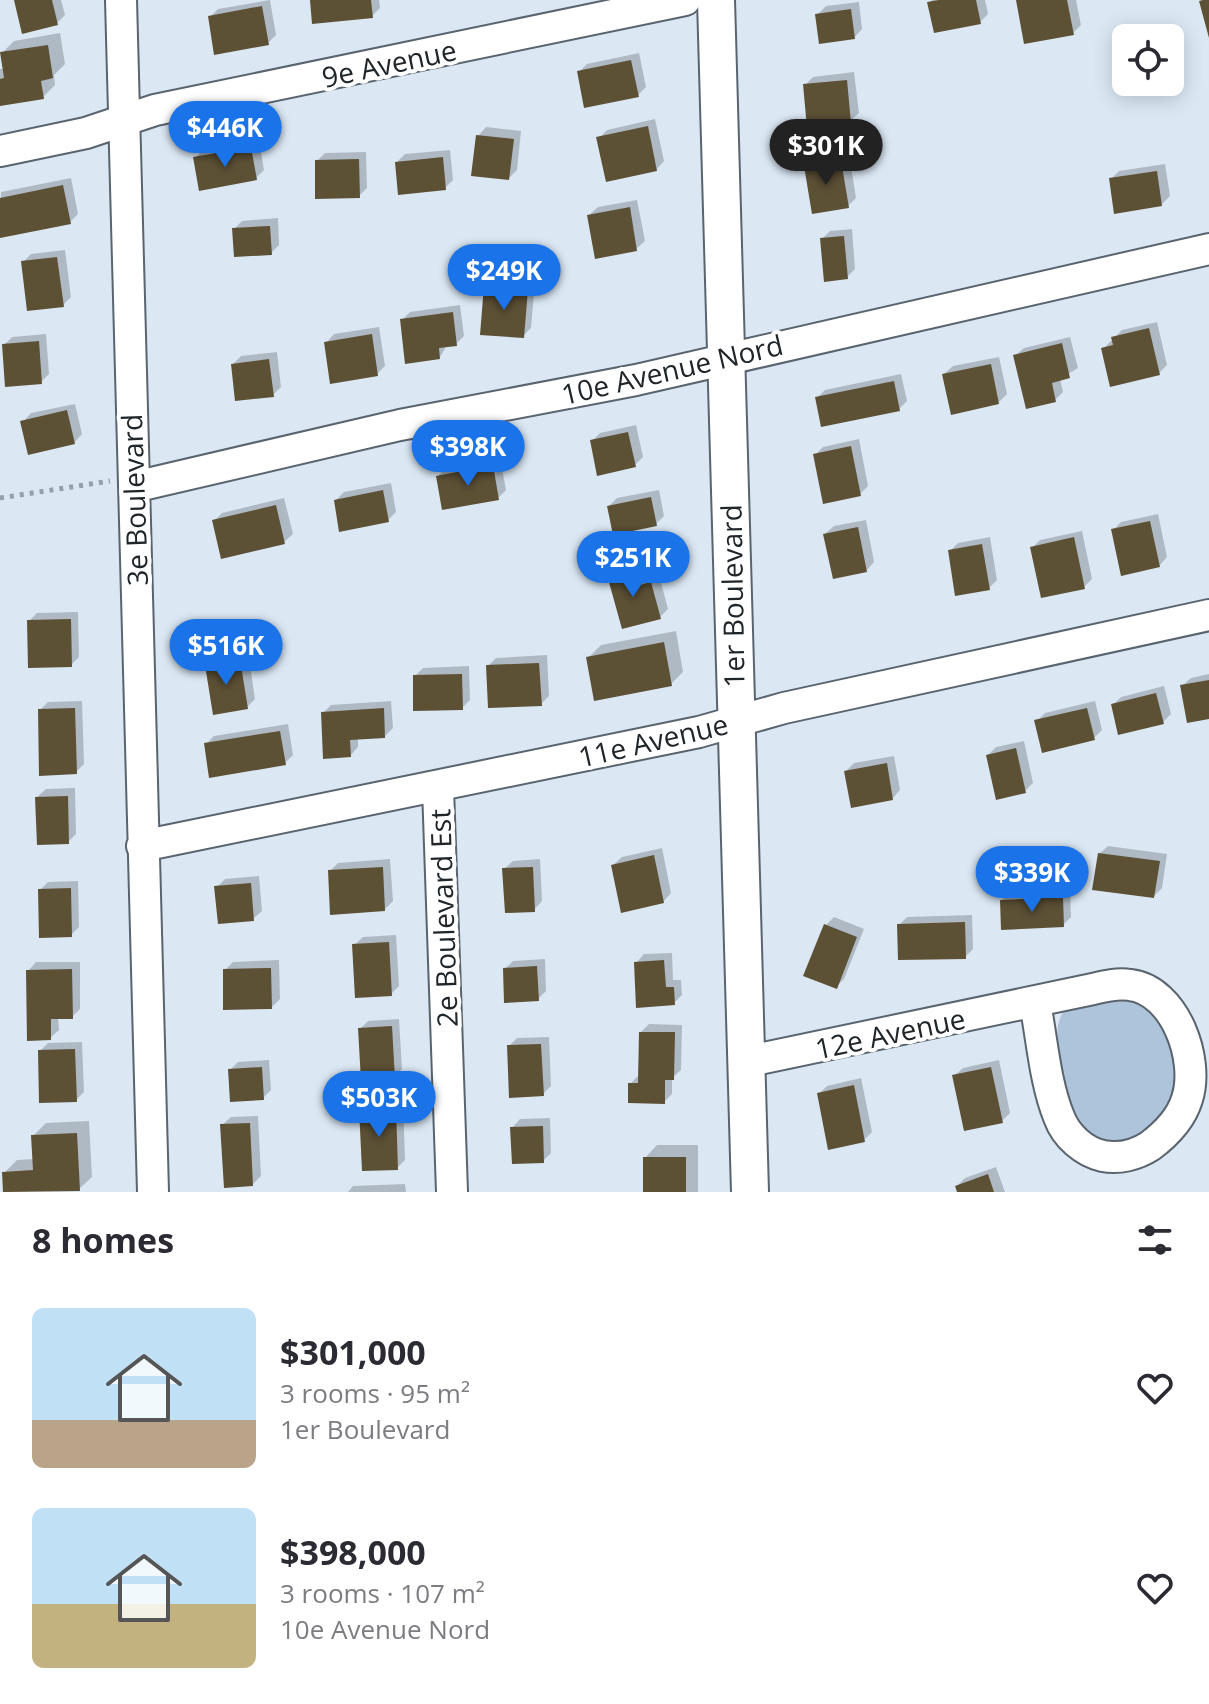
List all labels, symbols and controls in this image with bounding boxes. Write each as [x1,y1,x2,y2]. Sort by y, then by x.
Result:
map controls [1112,24,1184,96]
button: locate [1112,24,1184,96]
street label: 9e Avenue [318,30,460,96]
pin: $446K [169,101,281,169]
text: $446K [187,109,263,145]
pin: $301K [770,119,882,187]
text: $301K [788,127,864,163]
pin: $249K [448,244,560,312]
text: $249K [466,252,542,288]
street label: 10e Avenue Nord [557,325,787,413]
street label: 3e Boulevard [112,413,156,587]
pin: $398K [412,420,524,488]
text: $398K [430,428,506,464]
street label: 1er Boulevard [711,504,753,688]
pin: $251K [577,531,689,599]
text: $251K [595,539,671,575]
pin: $516K [170,619,282,687]
text: $516K [188,627,264,663]
street label: 11e Avenue [574,704,732,776]
street label: 2e Boulevard Est [420,808,466,1028]
pin: $339K [976,846,1088,914]
text: $339K [994,854,1070,890]
street label: 12e Avenue [811,999,969,1067]
pin: $503K [323,1071,435,1139]
text: $503K [341,1079,417,1115]
text: 8 homes [32,1217,174,1263]
icon: filters [1133,1218,1177,1262]
text: $301,000 [280,1329,426,1375]
icon: home [96,1340,192,1436]
icon: heart [1133,1366,1177,1410]
text: 3 rooms · 95 m² [280,1375,470,1411]
text: 1er Boulevard [280,1411,450,1447]
text: $398,000 [280,1529,426,1575]
icon: home [96,1540,192,1636]
icon: heart [1133,1566,1177,1610]
text: 3 rooms · 107 m² [280,1575,485,1611]
text: 10e Avenue Nord [280,1611,490,1647]

